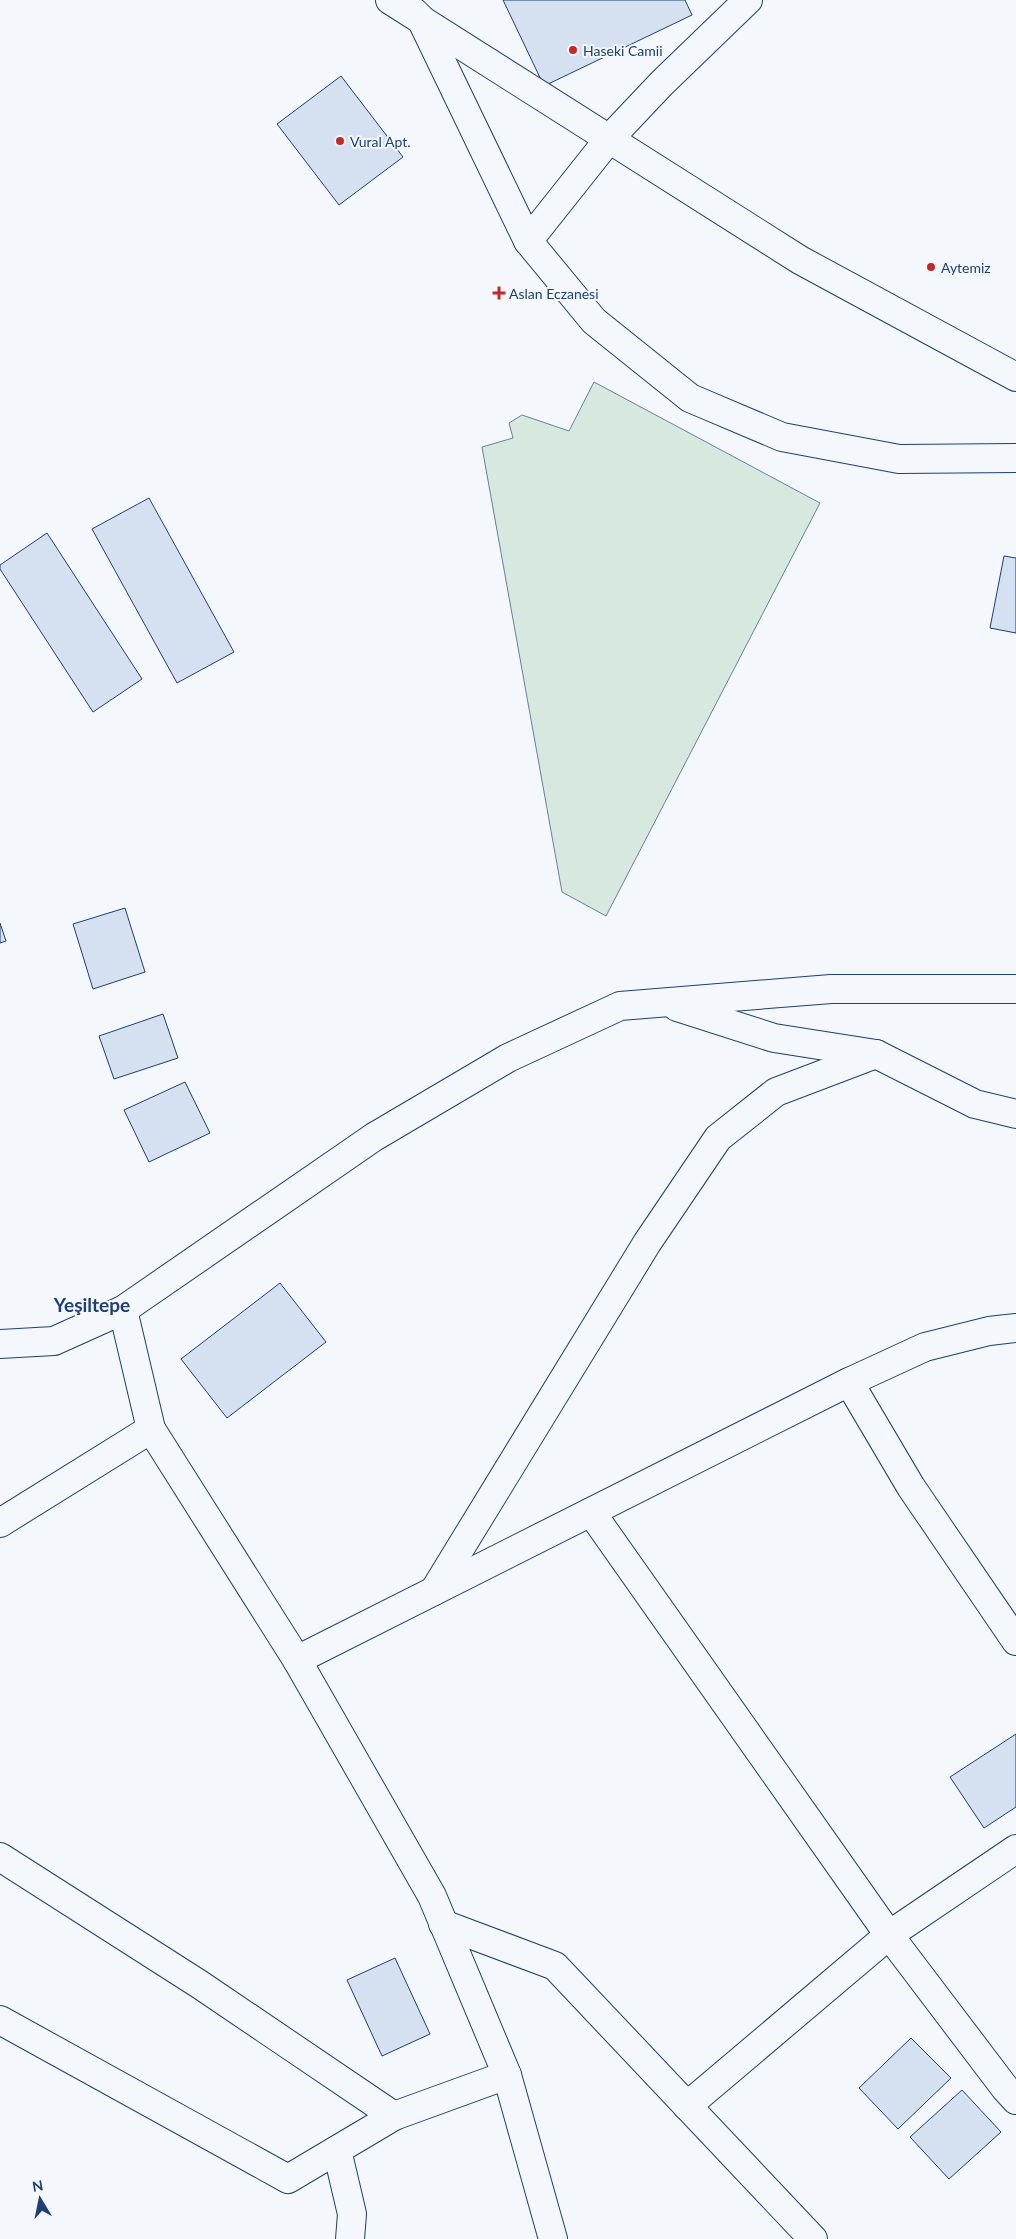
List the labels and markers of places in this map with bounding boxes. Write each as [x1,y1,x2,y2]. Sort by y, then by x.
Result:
place label: Haseki Camii [583,42,663,59]
marker: Haseki Camii [567,44,579,56]
place label: Vural Apt. [350,133,410,150]
marker: Vural Apt. [334,135,346,147]
place label: Aytemiz [941,259,991,276]
marker: Aytemiz [925,261,937,273]
place label: Aslan Eczanesi [509,285,599,302]
marker: Aslan Eczanesi [493,287,505,299]

